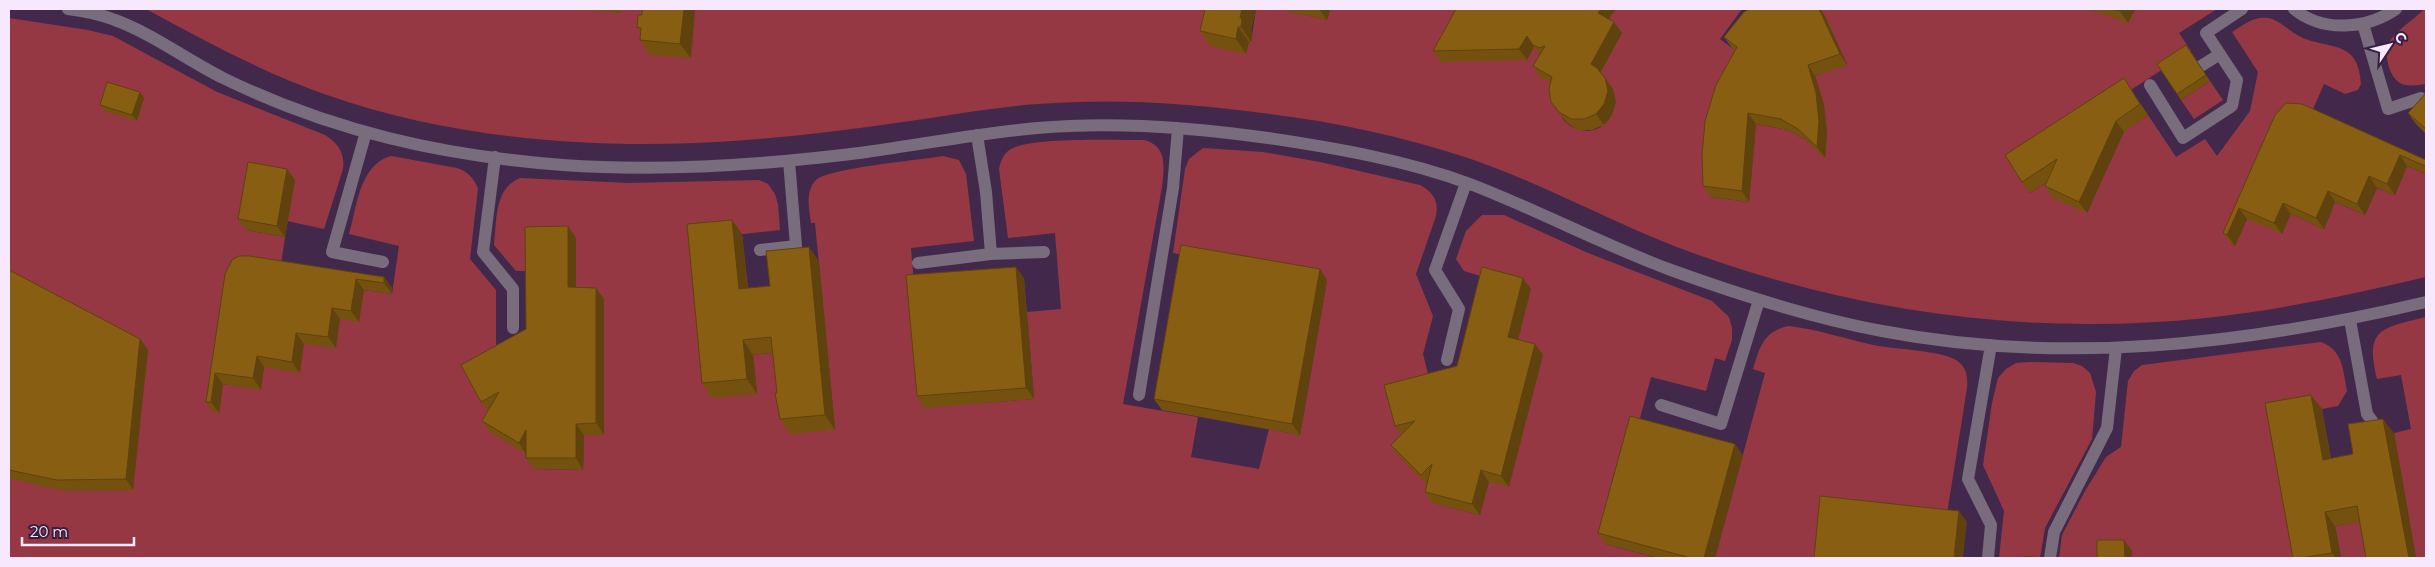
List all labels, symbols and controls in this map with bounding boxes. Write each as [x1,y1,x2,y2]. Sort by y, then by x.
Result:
north arrow [2365,20,2415,70]
text: С [2390,28,2411,47]
scale bar [22,514,135,546]
text: 20 m [30,522,68,541]

